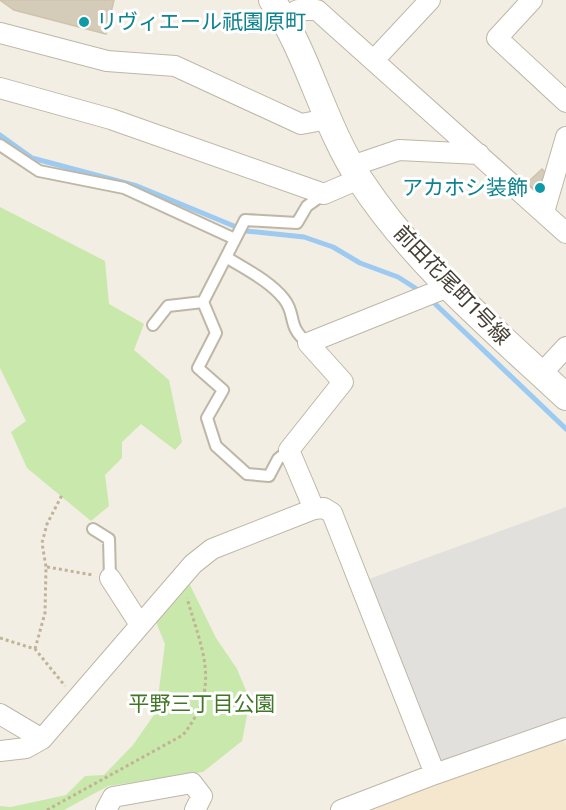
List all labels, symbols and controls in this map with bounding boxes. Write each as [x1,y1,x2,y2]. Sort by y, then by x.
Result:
place label: リヴィエール祇園原町 [96,9,306,35]
marker: リヴィエール祇園原町 [77,15,91,29]
place label: アカホシ装飾 [402,175,528,201]
marker: アカホシ装飾 [533,181,547,195]
street label: 前田花尾町1号線 [388,220,516,350]
park label: 平野三丁目公園 [129,691,276,717]

